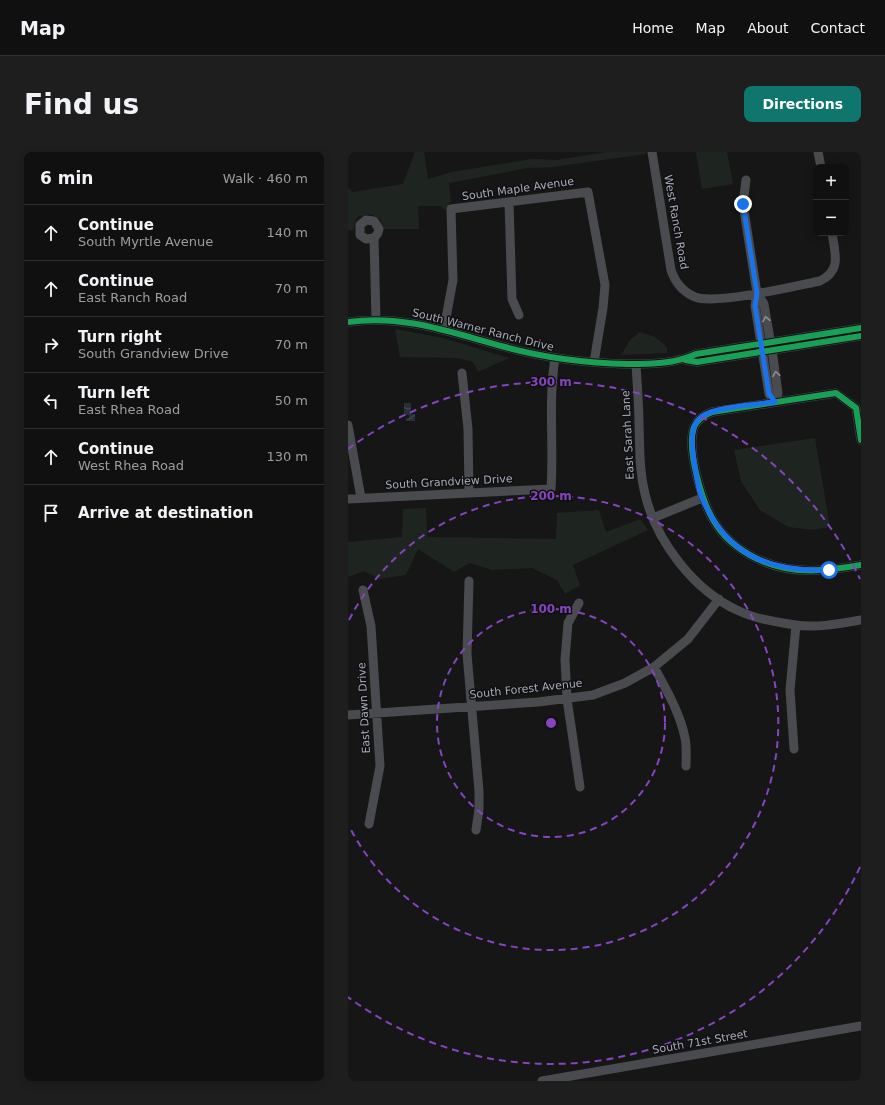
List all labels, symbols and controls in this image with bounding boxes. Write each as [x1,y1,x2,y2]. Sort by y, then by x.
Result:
text: Map [20,17,65,39]
text: Home [632,20,674,36]
text: Map [696,20,725,36]
text: About [747,20,789,36]
text: Contact [811,20,865,36]
button: Directions [744,86,861,122]
text: Find us [24,88,139,121]
map controls [813,164,849,236]
button: + [813,164,849,200]
text: 6 min [40,168,93,188]
text: Walk · 460 m [223,171,308,186]
street label: West Ranch Road [661,174,691,270]
street label: South Maple Avenue [461,175,575,203]
route end [734,195,752,213]
button: − [813,200,849,236]
text: Continue [78,216,154,234]
icon: ahead [40,222,62,244]
text: 140 m [266,225,308,240]
text: South Myrtle Avenue [78,234,213,249]
text: Continue [78,272,154,290]
icon: ahead [40,278,62,300]
text: 70 m [275,281,308,296]
text: East Ranch Road [78,290,187,305]
street label: South Warner Ranch Drive [411,306,555,354]
one-way arrow [763,316,771,322]
text: Turn right [78,328,162,346]
icon: right [40,334,62,356]
text: 70 m [275,337,308,352]
text: South Grandview Drive [78,346,229,361]
one-way arrow [772,371,781,377]
text: 300 m [530,375,572,389]
text: Turn left [78,384,150,402]
icon: left [40,390,62,412]
street label: East Sarah Lane [619,390,637,480]
text: 50 m [275,393,308,408]
text: East Rhea Road [78,402,180,417]
text: Continue [78,440,154,458]
icon: ahead [40,446,62,468]
text: 130 m [266,449,308,464]
text: West Rhea Road [78,458,184,473]
street label: South Grandview Drive [385,472,513,492]
text: 200 m [530,489,572,503]
icon: arrive [40,502,62,524]
text: Arrive at destination [78,504,253,522]
route start [820,561,838,579]
text: 100 m [530,602,572,616]
street label: East Dawn Drive [355,662,373,754]
street label: South Forest Avenue [469,677,583,701]
centre of rings [544,716,558,730]
street label: South 71st Street [651,1027,749,1057]

